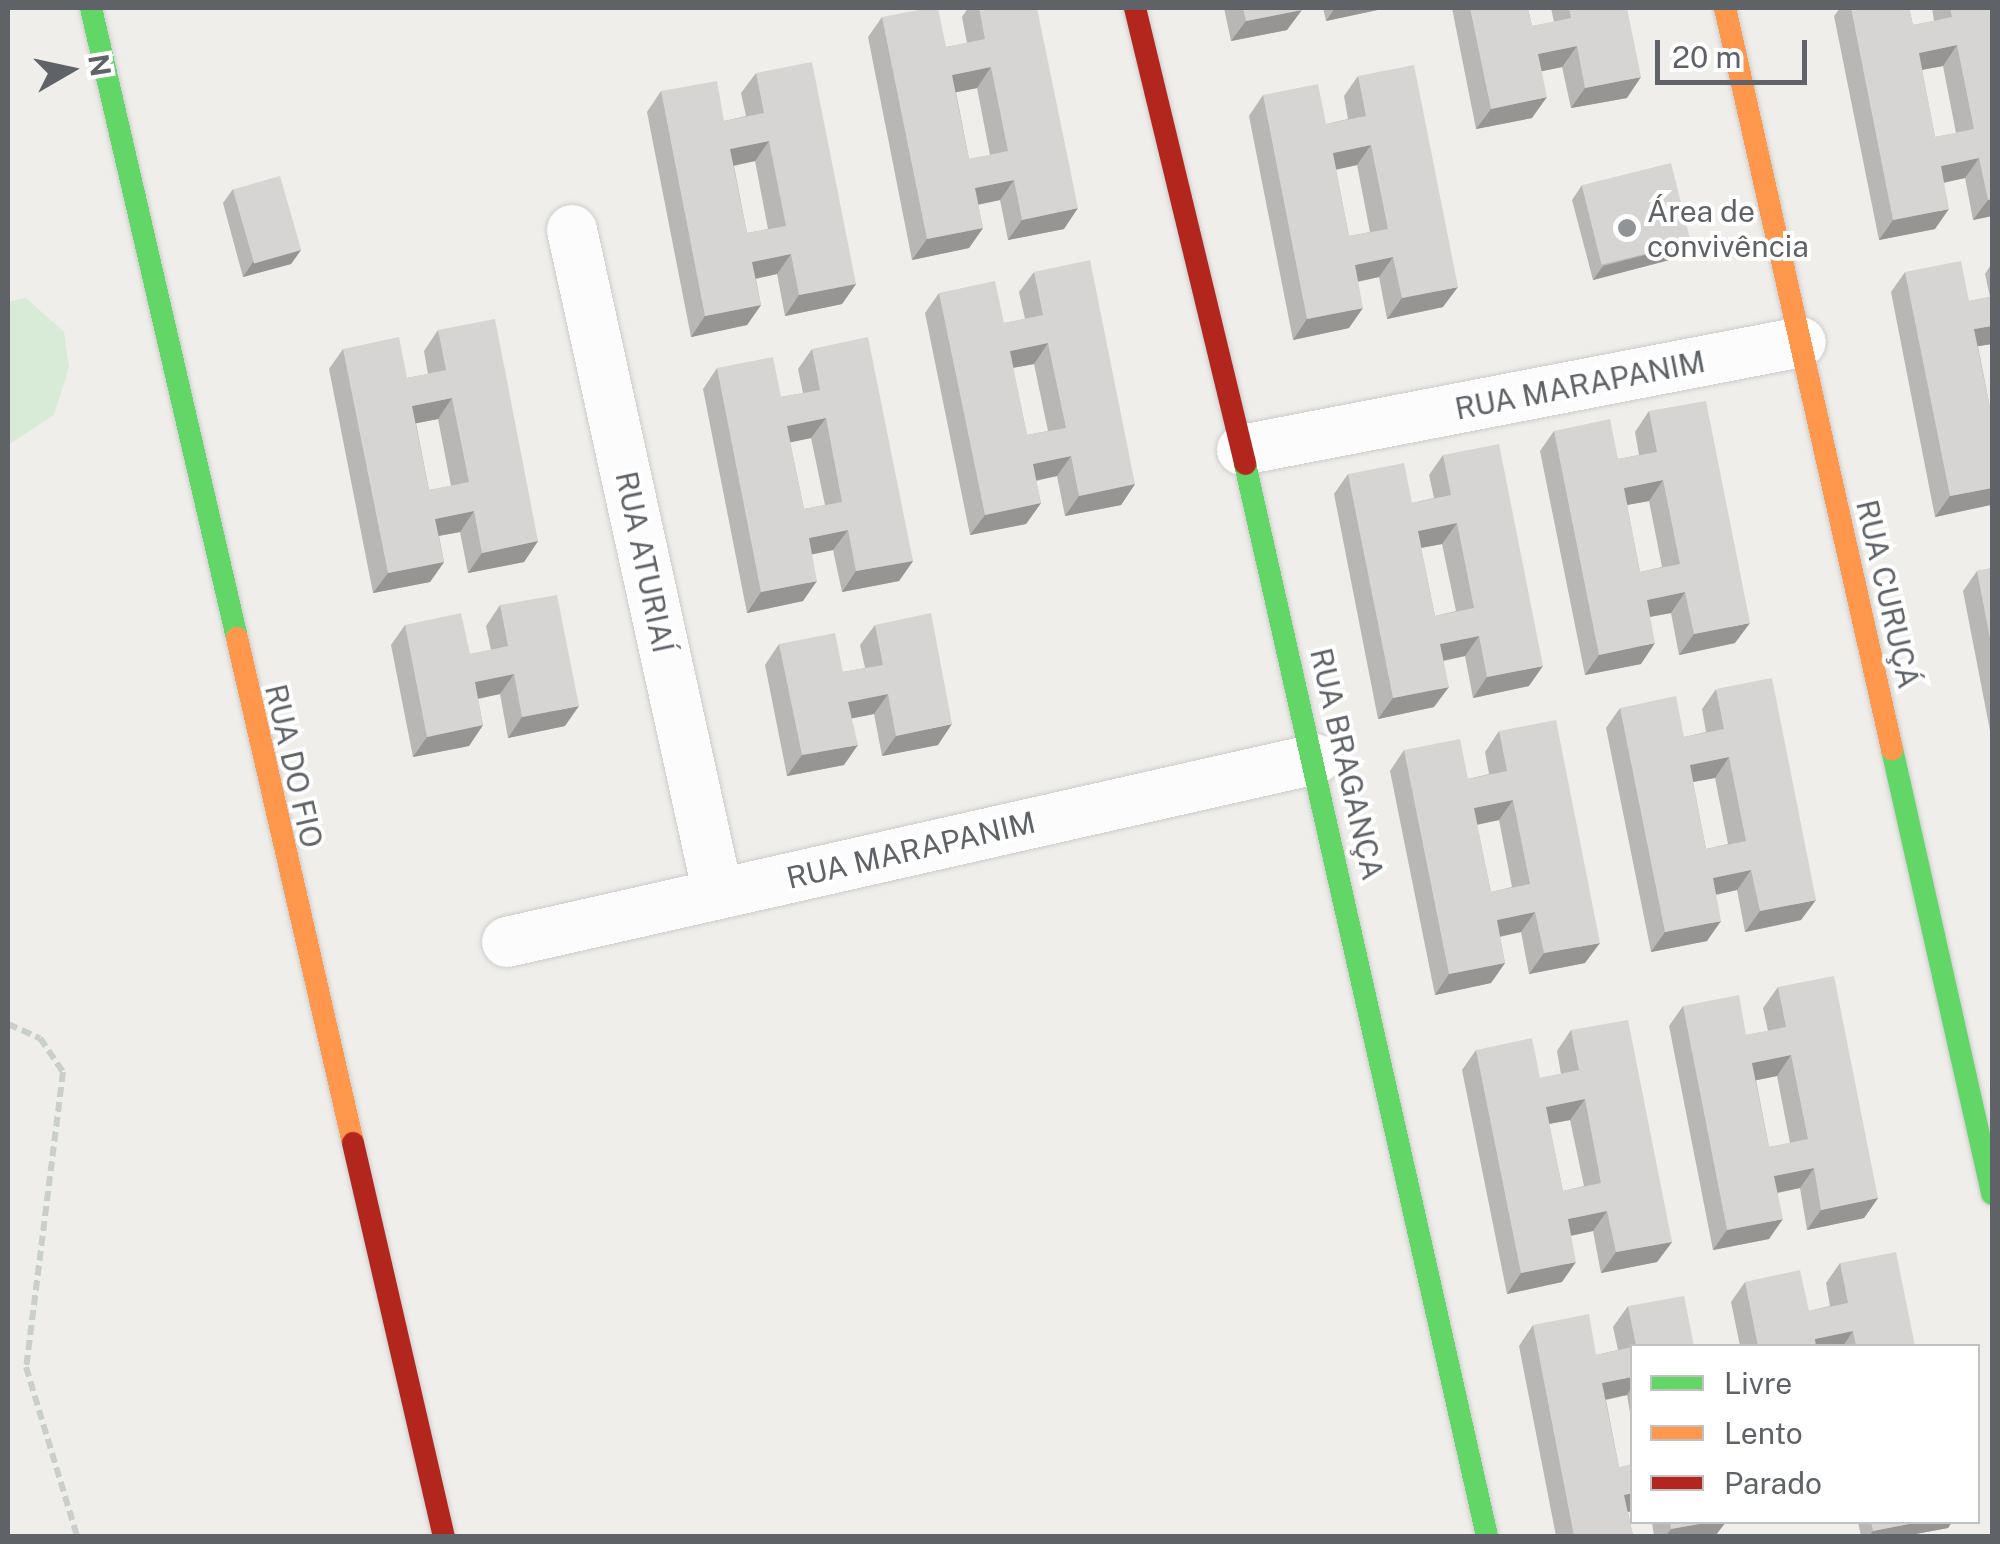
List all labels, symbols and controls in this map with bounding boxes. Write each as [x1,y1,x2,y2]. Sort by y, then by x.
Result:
north arrow [20,20,120,120]
scale bar [1660,20,1812,82]
text: 20 m [1672,39,1741,75]
text: N [82,52,118,79]
place label: Área de convivência [1647,193,1809,264]
marker: Área de convivência [1616,217,1638,239]
street label: RUA MARAPANIM [1452,343,1708,427]
street label: RUA ATURIAÍ [608,468,682,656]
street label: RUA CURUÇÁ [1849,496,1927,692]
street label: RUA BRAGANÇA [1303,645,1391,883]
street label: RUA DO FIO [258,681,330,851]
street label: RUA MARAPANIM [783,804,1039,896]
legend [1630,1344,1980,1524]
text: Livre [1724,1365,1792,1401]
text: Lento [1724,1415,1803,1451]
text: Parado [1724,1465,1822,1501]

